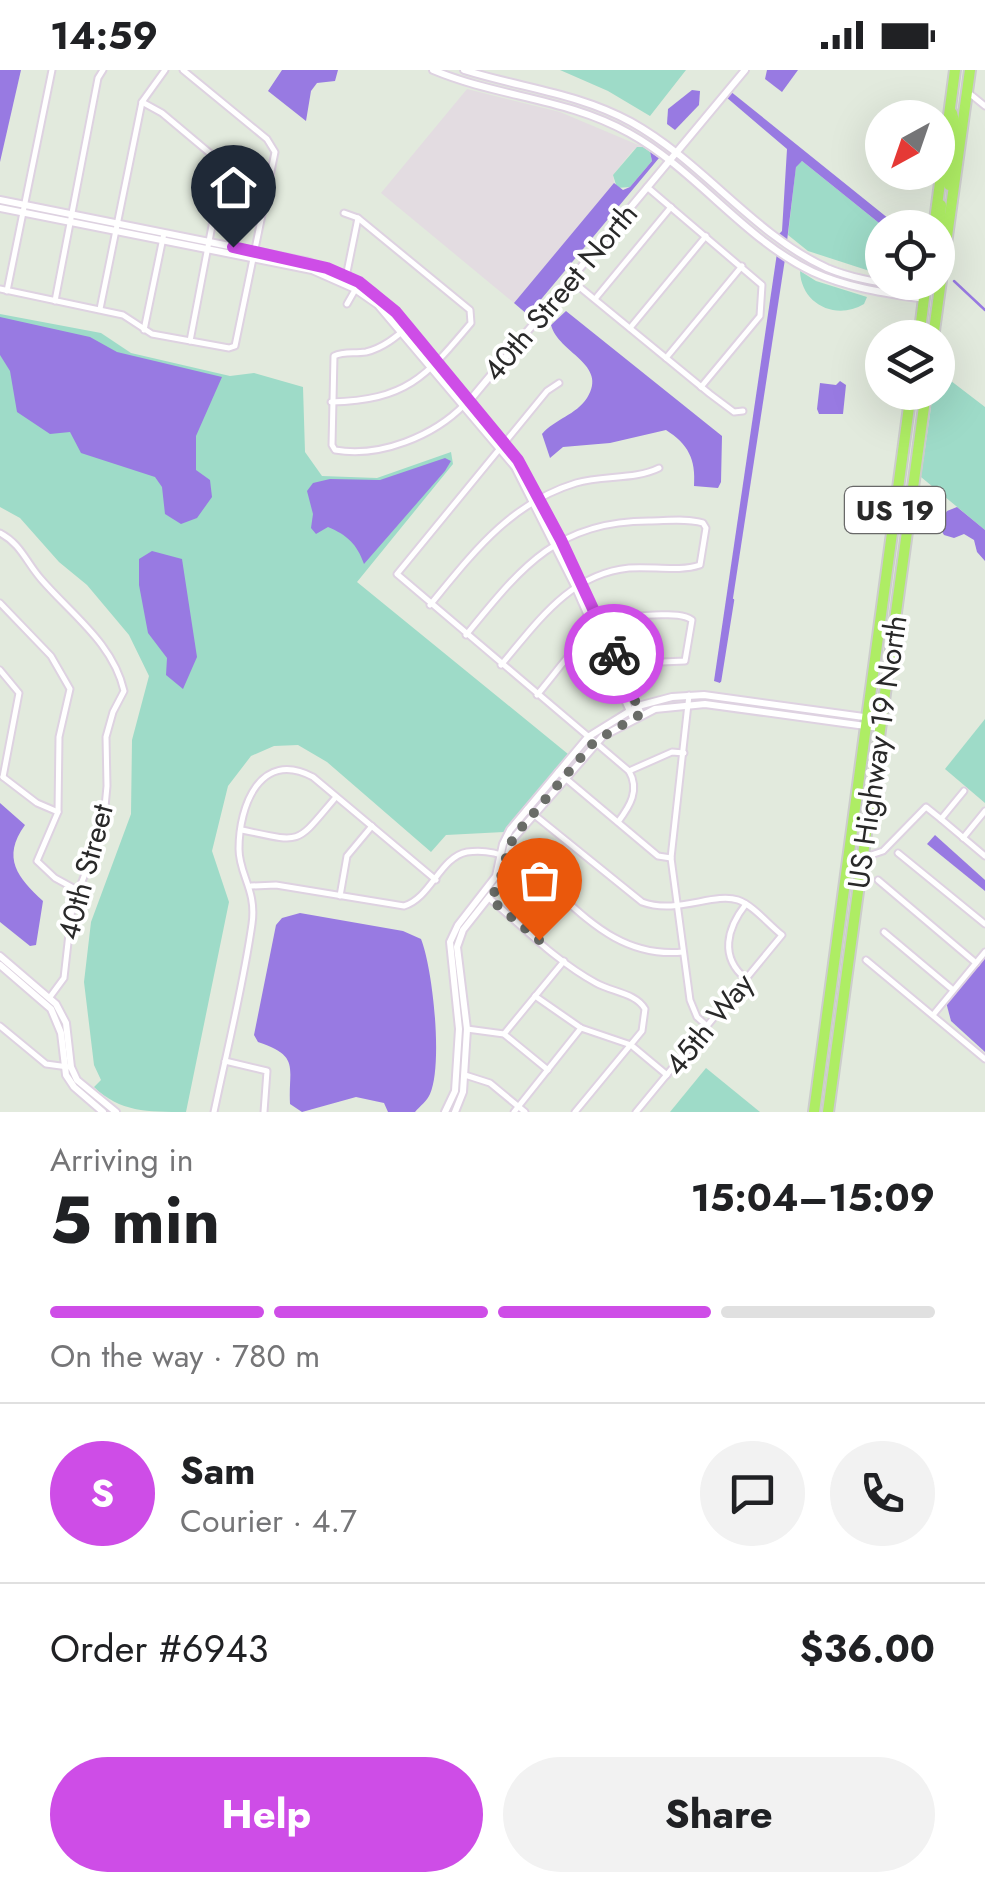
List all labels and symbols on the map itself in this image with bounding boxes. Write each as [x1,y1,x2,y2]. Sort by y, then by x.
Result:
north arrow [865,100,955,190]
pin [191,145,276,248]
street label: 40th Street North [473,194,647,390]
road number: US 19 [845,487,945,533]
courier [564,604,664,704]
street label: US Highway 19 North [837,612,917,892]
street label: 40th Street [46,799,124,945]
pin [497,838,582,941]
street label: 45th Way [654,963,764,1084]

